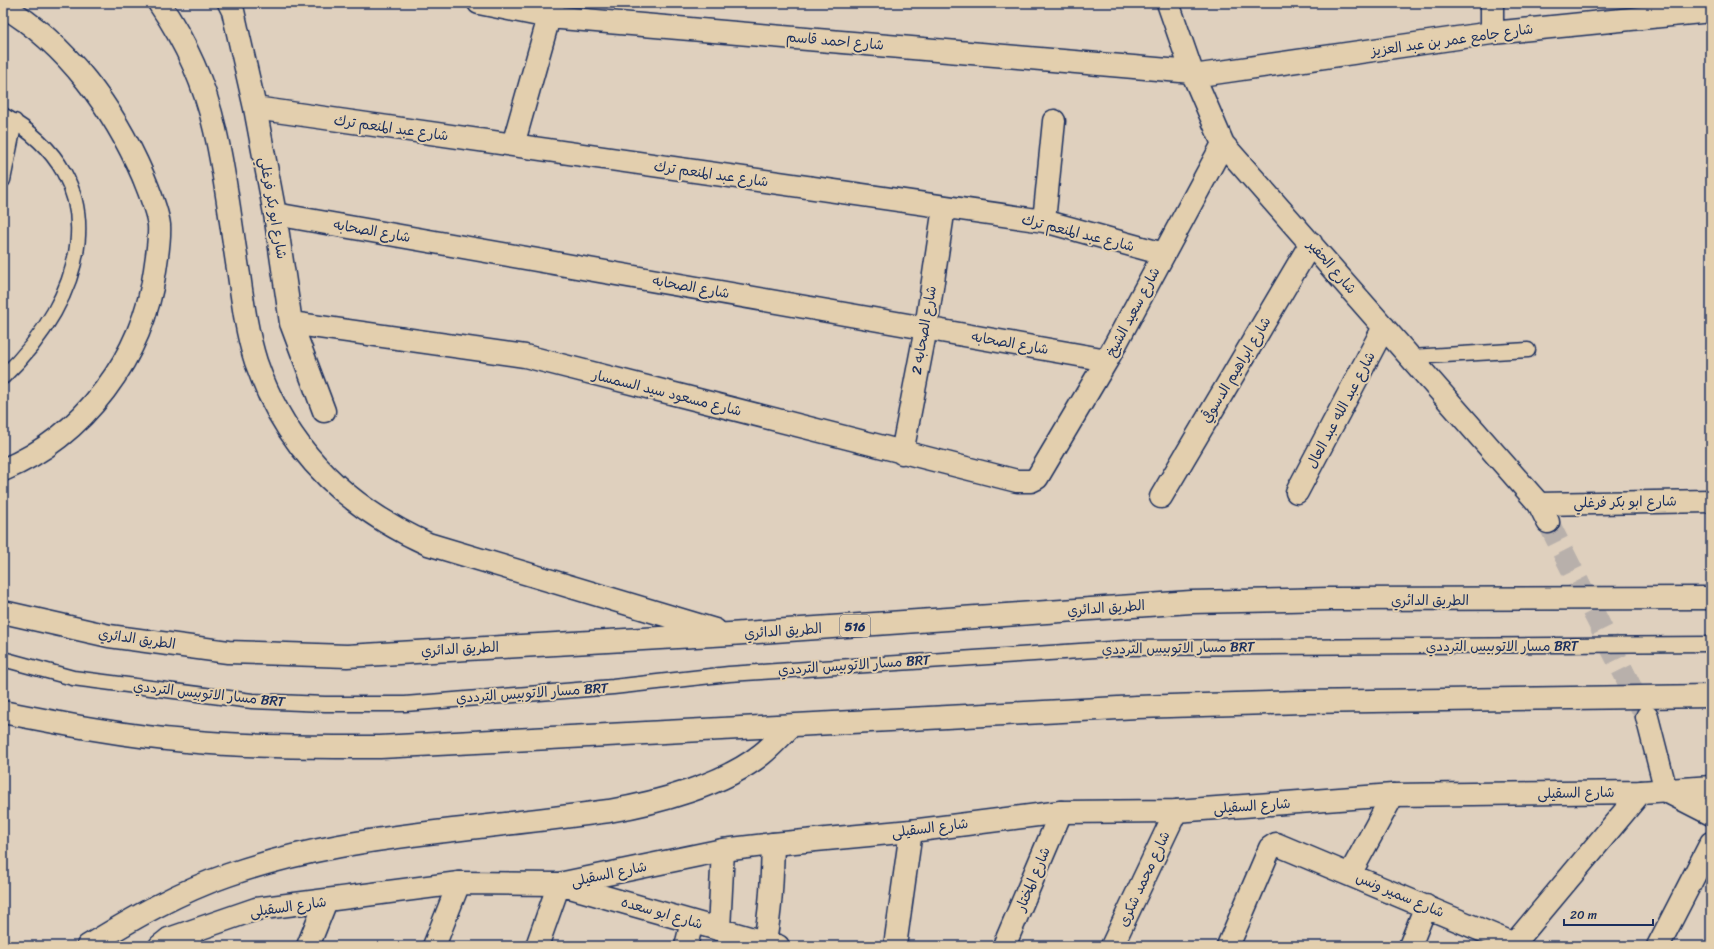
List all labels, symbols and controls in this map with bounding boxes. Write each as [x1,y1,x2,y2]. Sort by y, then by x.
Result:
street label: شارع جامع عمر بن عبد العزيز [1368,16,1535,64]
street label: شارع احمد قاسم [785,24,885,58]
street label: شارع عبد المنعم ترك [332,108,450,148]
street label: شارع عبد المنعم ترك [652,154,770,194]
street label: شارع ابو بكر فرغلي [252,155,294,261]
street label: شارع عبد المنعم ترك [1019,207,1137,259]
street label: شارع الصحابه [331,212,413,250]
street label: شارع الحفير [1300,233,1363,300]
street label: شارع سعيد الشيخ [1099,262,1167,362]
street label: شارع الصحابه [650,268,732,306]
street label: شارع الصحابه 2 [904,284,944,376]
street label: شارع ابراهيم الدسوقي [1194,312,1278,428]
street label: شارع الصحابه [969,324,1051,362]
street label: شارع عبد الله عبد العال [1300,347,1382,473]
street label: شارع مسعود سيد السمسار [589,362,744,424]
street label: شارع ابو بكر فرغلي [1573,489,1677,515]
street label: الطريق الدائري [1391,588,1469,613]
street label: الطريق الدائري [1066,593,1146,623]
road number: 516 [840,615,870,637]
street label: الطريق الدائري [743,616,823,646]
street label: الطريق الدائري [97,621,177,657]
street label: الطريق الدائري [420,634,500,664]
street label: مسار الاتوبيس الترددي BRT [1101,634,1256,662]
street label: مسار الاتوبيس الترددي BRT [1426,634,1579,659]
street label: مسار الاتوبيس الترددي BRT [777,647,932,683]
street label: مسار الاتوبيس الترددي BRT [132,674,287,715]
street label: مسار الاتوبيس الترددي BRT [455,675,610,711]
street label: شارع السقيلى [1537,780,1615,806]
street label: شارع السقيلى [1213,791,1291,821]
street label: شارع السقيلى [890,811,970,845]
street label: شارع محمد شكرى [1111,827,1177,931]
street label: شارع المختار [1008,843,1058,916]
street label: شارع السقيلى [569,854,649,894]
street label: شارع سمير ونس [1352,865,1448,925]
street label: شارع السقيلى [248,889,328,925]
street label: شارع ابو سعده [618,889,706,937]
scale bar [1564,901,1653,927]
text: 20 m [1570,904,1597,926]

